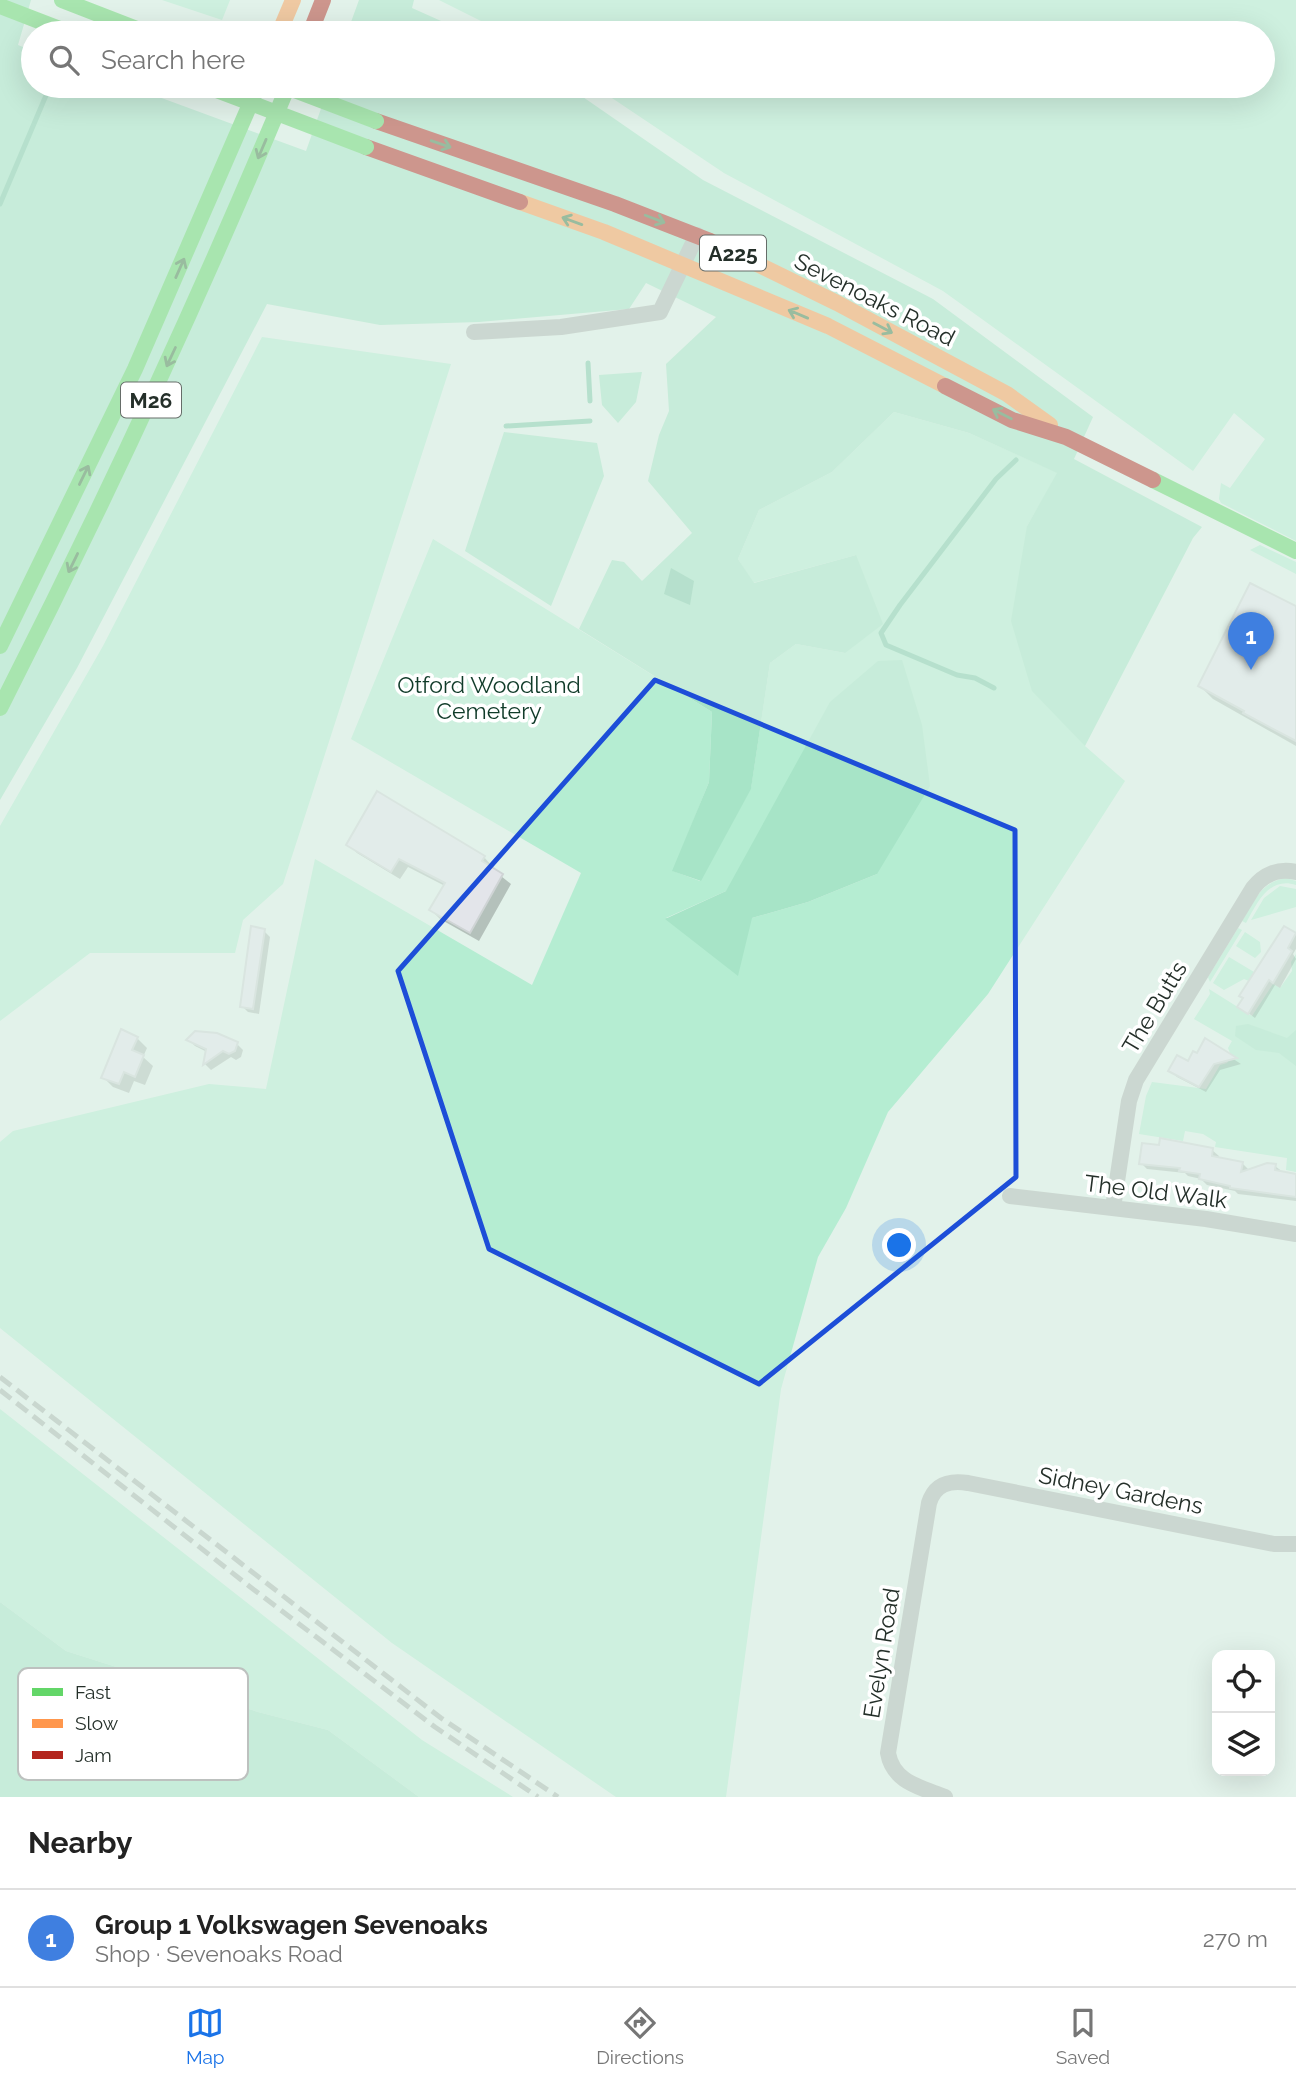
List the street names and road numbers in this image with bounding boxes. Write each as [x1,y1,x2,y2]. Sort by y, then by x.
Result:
road number: A225 [700,236,766,270]
street label: Sevenoaks Road [790,247,960,351]
road number: M26 [121,382,181,418]
street label: The Butts [1116,956,1192,1058]
street label: The Old Walk [1083,1169,1229,1213]
street label: Sidney Gardens [1037,1461,1205,1519]
street label: Evelyn Road [857,1586,905,1720]

